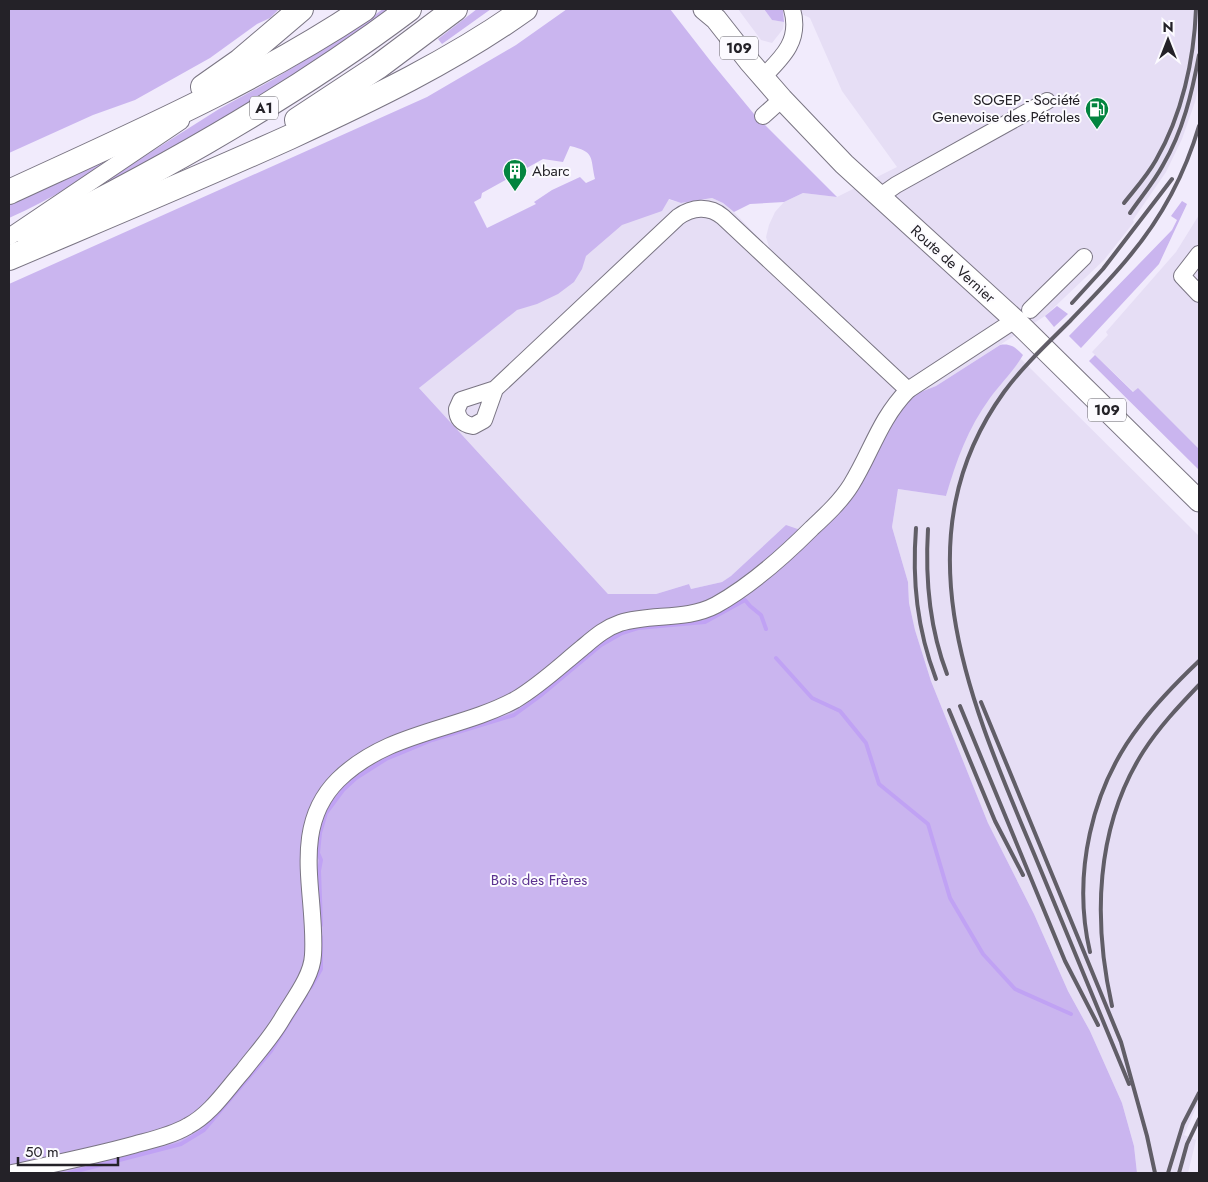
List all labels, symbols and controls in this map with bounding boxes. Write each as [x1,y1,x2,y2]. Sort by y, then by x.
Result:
north arrow [1143,15,1193,65]
text: N [1162,17,1174,37]
road number: 109 [720,36,758,59]
place label: SOGEP - Société Genevoise des Pétroles [932,89,1080,128]
road number: A1 [250,96,278,120]
fuel station icon: SOGEP - Société Genevoise des Pétroles [1084,96,1110,130]
building icon: Abarc [502,158,528,192]
place label: Abarc [532,160,570,182]
street label: Route de Vernier [906,220,1001,309]
road number: 109 [1088,398,1126,422]
park label: Bois des Frères [491,869,587,891]
scale bar [18,1134,118,1166]
text: 50 m [25,1141,59,1163]

